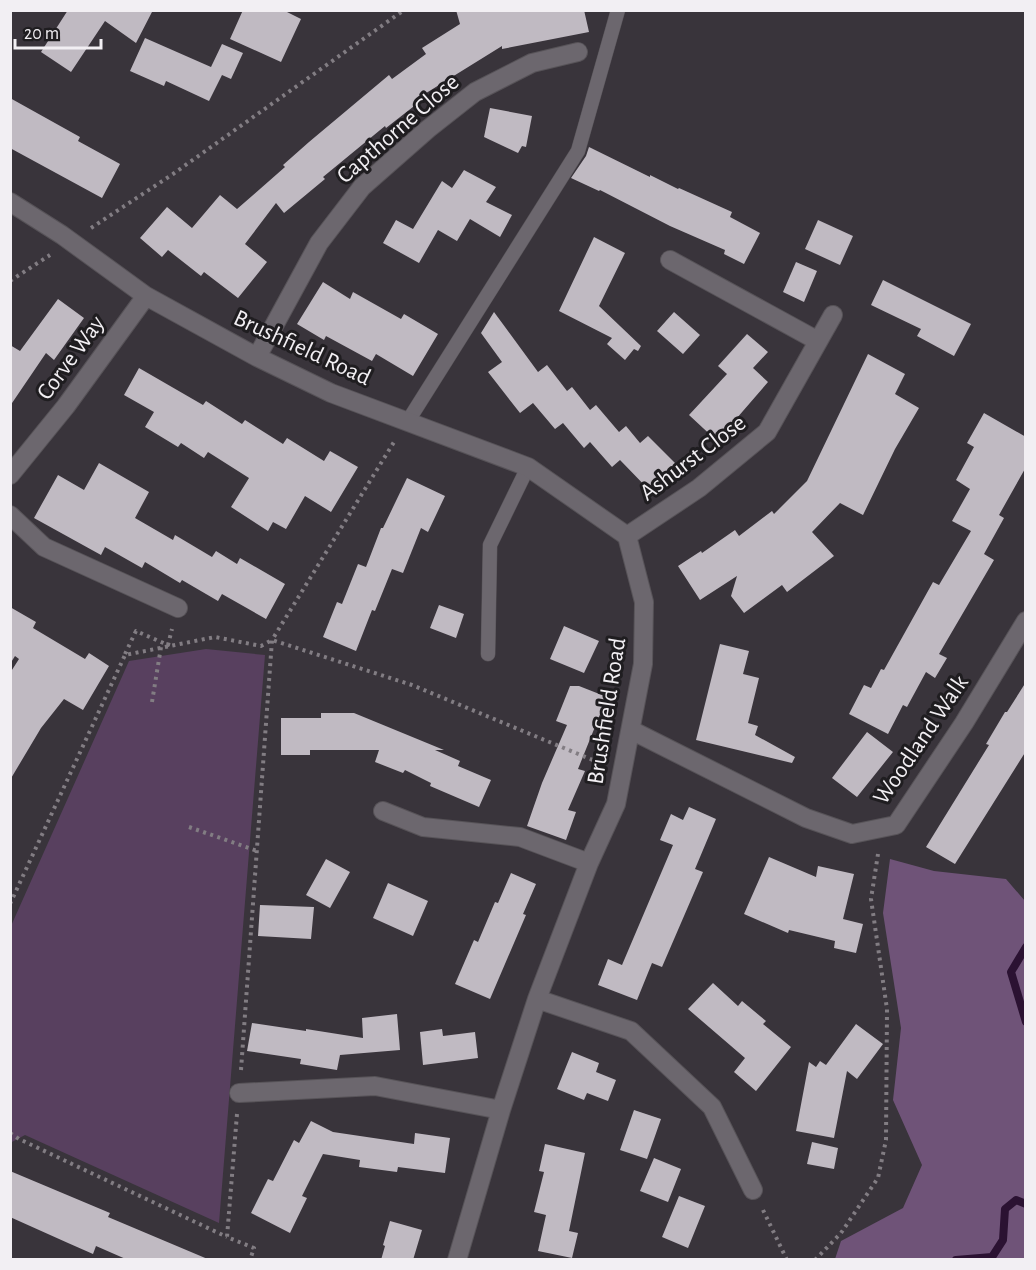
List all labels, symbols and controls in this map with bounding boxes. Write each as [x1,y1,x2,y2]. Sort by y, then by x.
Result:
scale bar [15,12,100,50]
text: 20 m [24,25,59,43]
street label: Capthorne Close [332,70,464,188]
street label: Brushfield Road [230,306,374,390]
street label: Corve Way [33,311,109,405]
street label: Ashurst Close [636,411,750,505]
street label: Brushfield Road [584,636,630,786]
street label: Woodland Walk [869,671,973,809]

